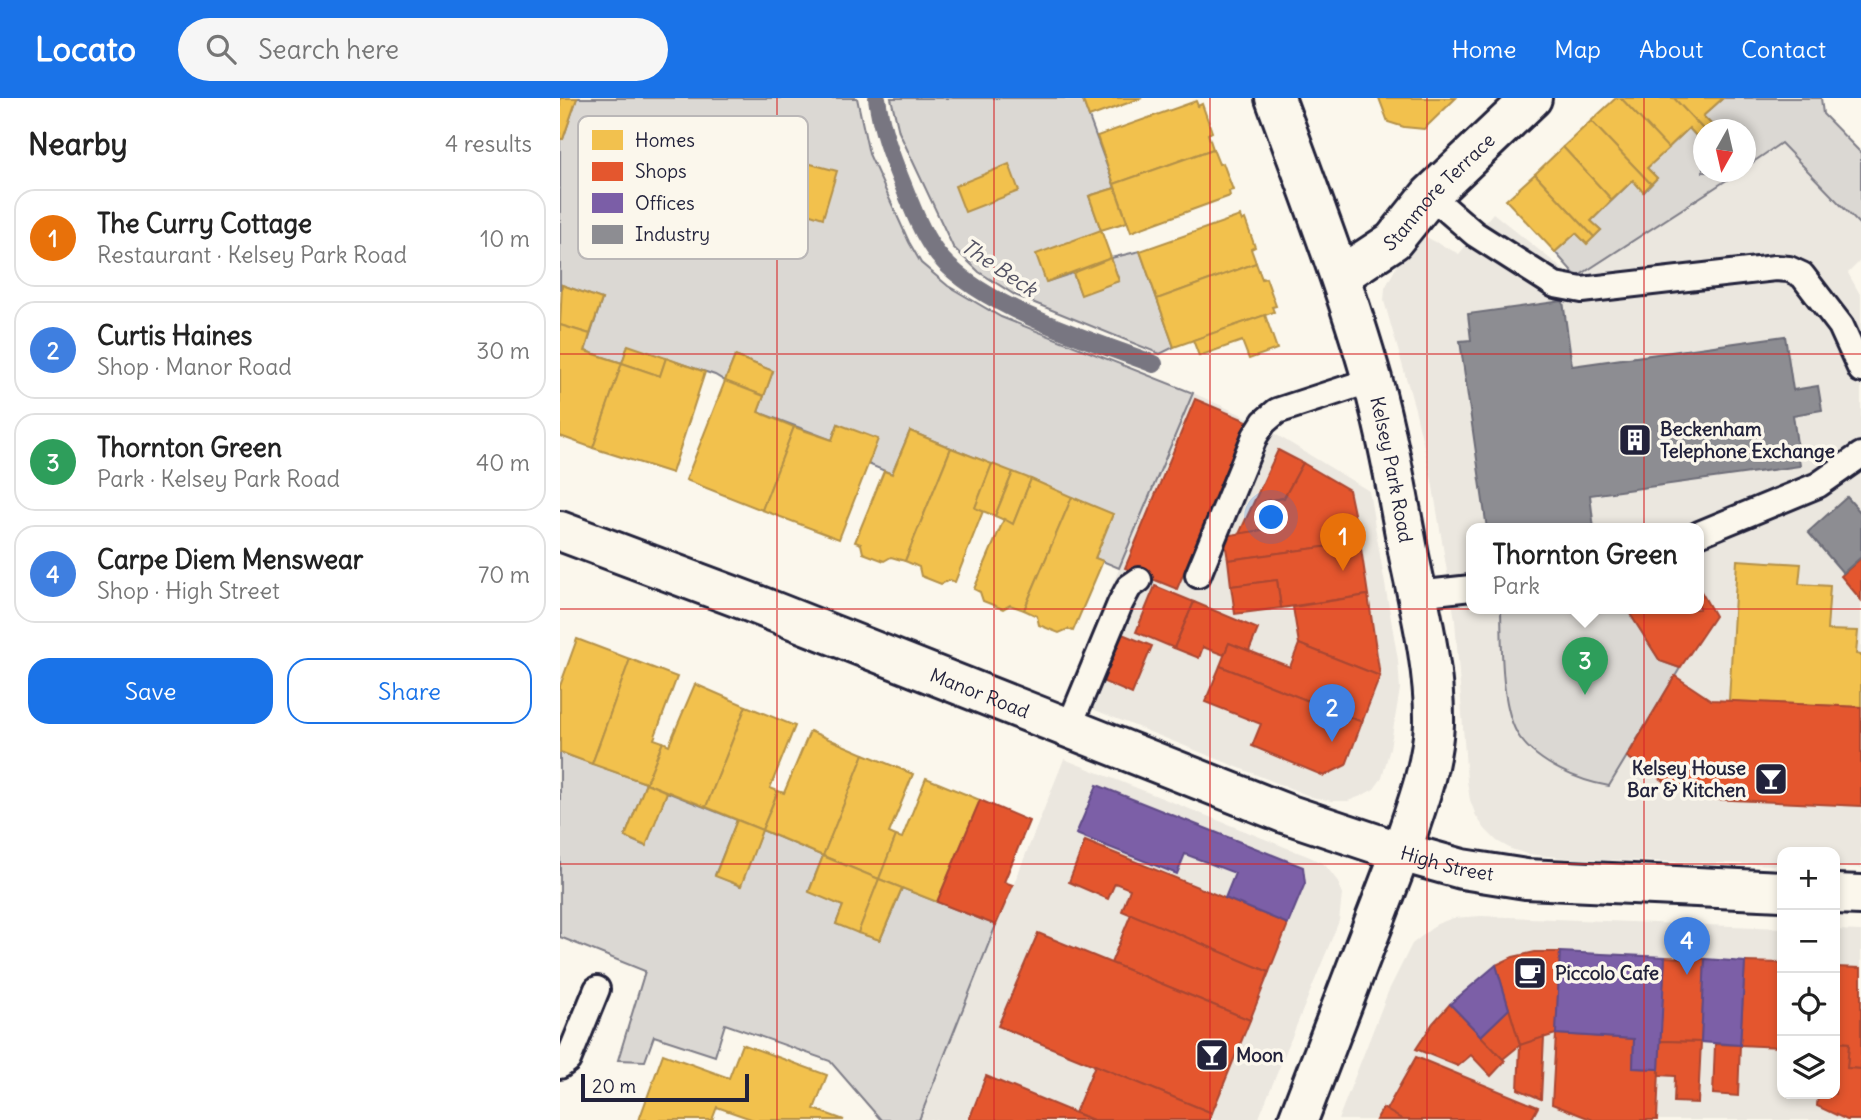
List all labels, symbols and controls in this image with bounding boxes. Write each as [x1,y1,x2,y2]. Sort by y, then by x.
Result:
search box [178,18,668,81]
text: Locato [35,28,136,70]
icon: search [202,30,240,68]
text: Search here [258,33,399,66]
text: Home [1452,34,1516,64]
text: Map [1554,34,1601,64]
text: About [1639,34,1703,64]
text: Contact [1741,34,1826,64]
legend [578,116,808,259]
north arrow [1693,119,1756,182]
text: Nearby [28,125,128,163]
text: Homes [635,128,695,152]
street label: Stanmore Terrace [1379,128,1500,256]
text: 4 results [445,129,532,158]
text: Shops [635,159,687,183]
text: Offices [635,191,695,215]
text: The Curry Cottage [97,207,312,240]
text: Industry [635,222,710,246]
text: 1 [48,224,58,253]
text: 10 m [480,224,530,253]
water label: The Beck [956,232,1044,304]
text: Restaurant · Kelsey Park Road [97,240,407,269]
text: Curtis Haines [97,319,252,352]
text: 2 [47,336,59,365]
text: 30 m [476,336,530,365]
text: Shop · Manor Road [97,352,292,381]
street label: Kelsey Park Road [1365,394,1418,544]
place label: Beckenham Telephone Exchange [1660,417,1835,463]
building icon: Beckenham Telephone Exchange [1616,421,1654,459]
text: Thornton Green [97,431,282,464]
text: 3 [46,448,60,477]
text: 40 m [476,448,530,477]
text: Park · Kelsey Park Road [97,464,340,493]
your location [1254,500,1288,534]
pin: 1 [1320,513,1366,571]
popup [1466,523,1704,614]
text: Thornton Green [1493,538,1677,571]
text: Carpe Diem Menswear [97,543,363,576]
text: 4 [46,560,60,589]
text: 70 m [478,560,530,589]
text: Park [1493,571,1540,600]
text: Shop · High Street [97,576,280,605]
pin: 3 [1562,637,1608,695]
button: Save [28,658,273,724]
button: Share [287,658,532,724]
street label: Manor Road [927,663,1033,723]
pin: 2 [1309,684,1355,742]
place label: Kelsey House Bar & Kitchen [1627,756,1746,802]
bar icon: Kelsey House Bar & Kitchen [1752,760,1790,798]
street label: High Street [1398,841,1495,886]
map controls [1777,847,1840,1099]
button: + [1777,847,1840,910]
button: − [1777,910,1840,973]
pin: 4 [1664,917,1710,975]
cafe icon: Piccolo Cafe [1511,954,1549,992]
place label: Piccolo Cafe [1555,961,1659,985]
button: locate [1777,973,1840,1036]
bar icon: Moon [1193,1036,1231,1074]
button: layers [1777,1036,1840,1099]
place label: Moon [1236,1043,1284,1067]
scale bar [581,1071,749,1103]
text: 20 m [592,1074,636,1098]

